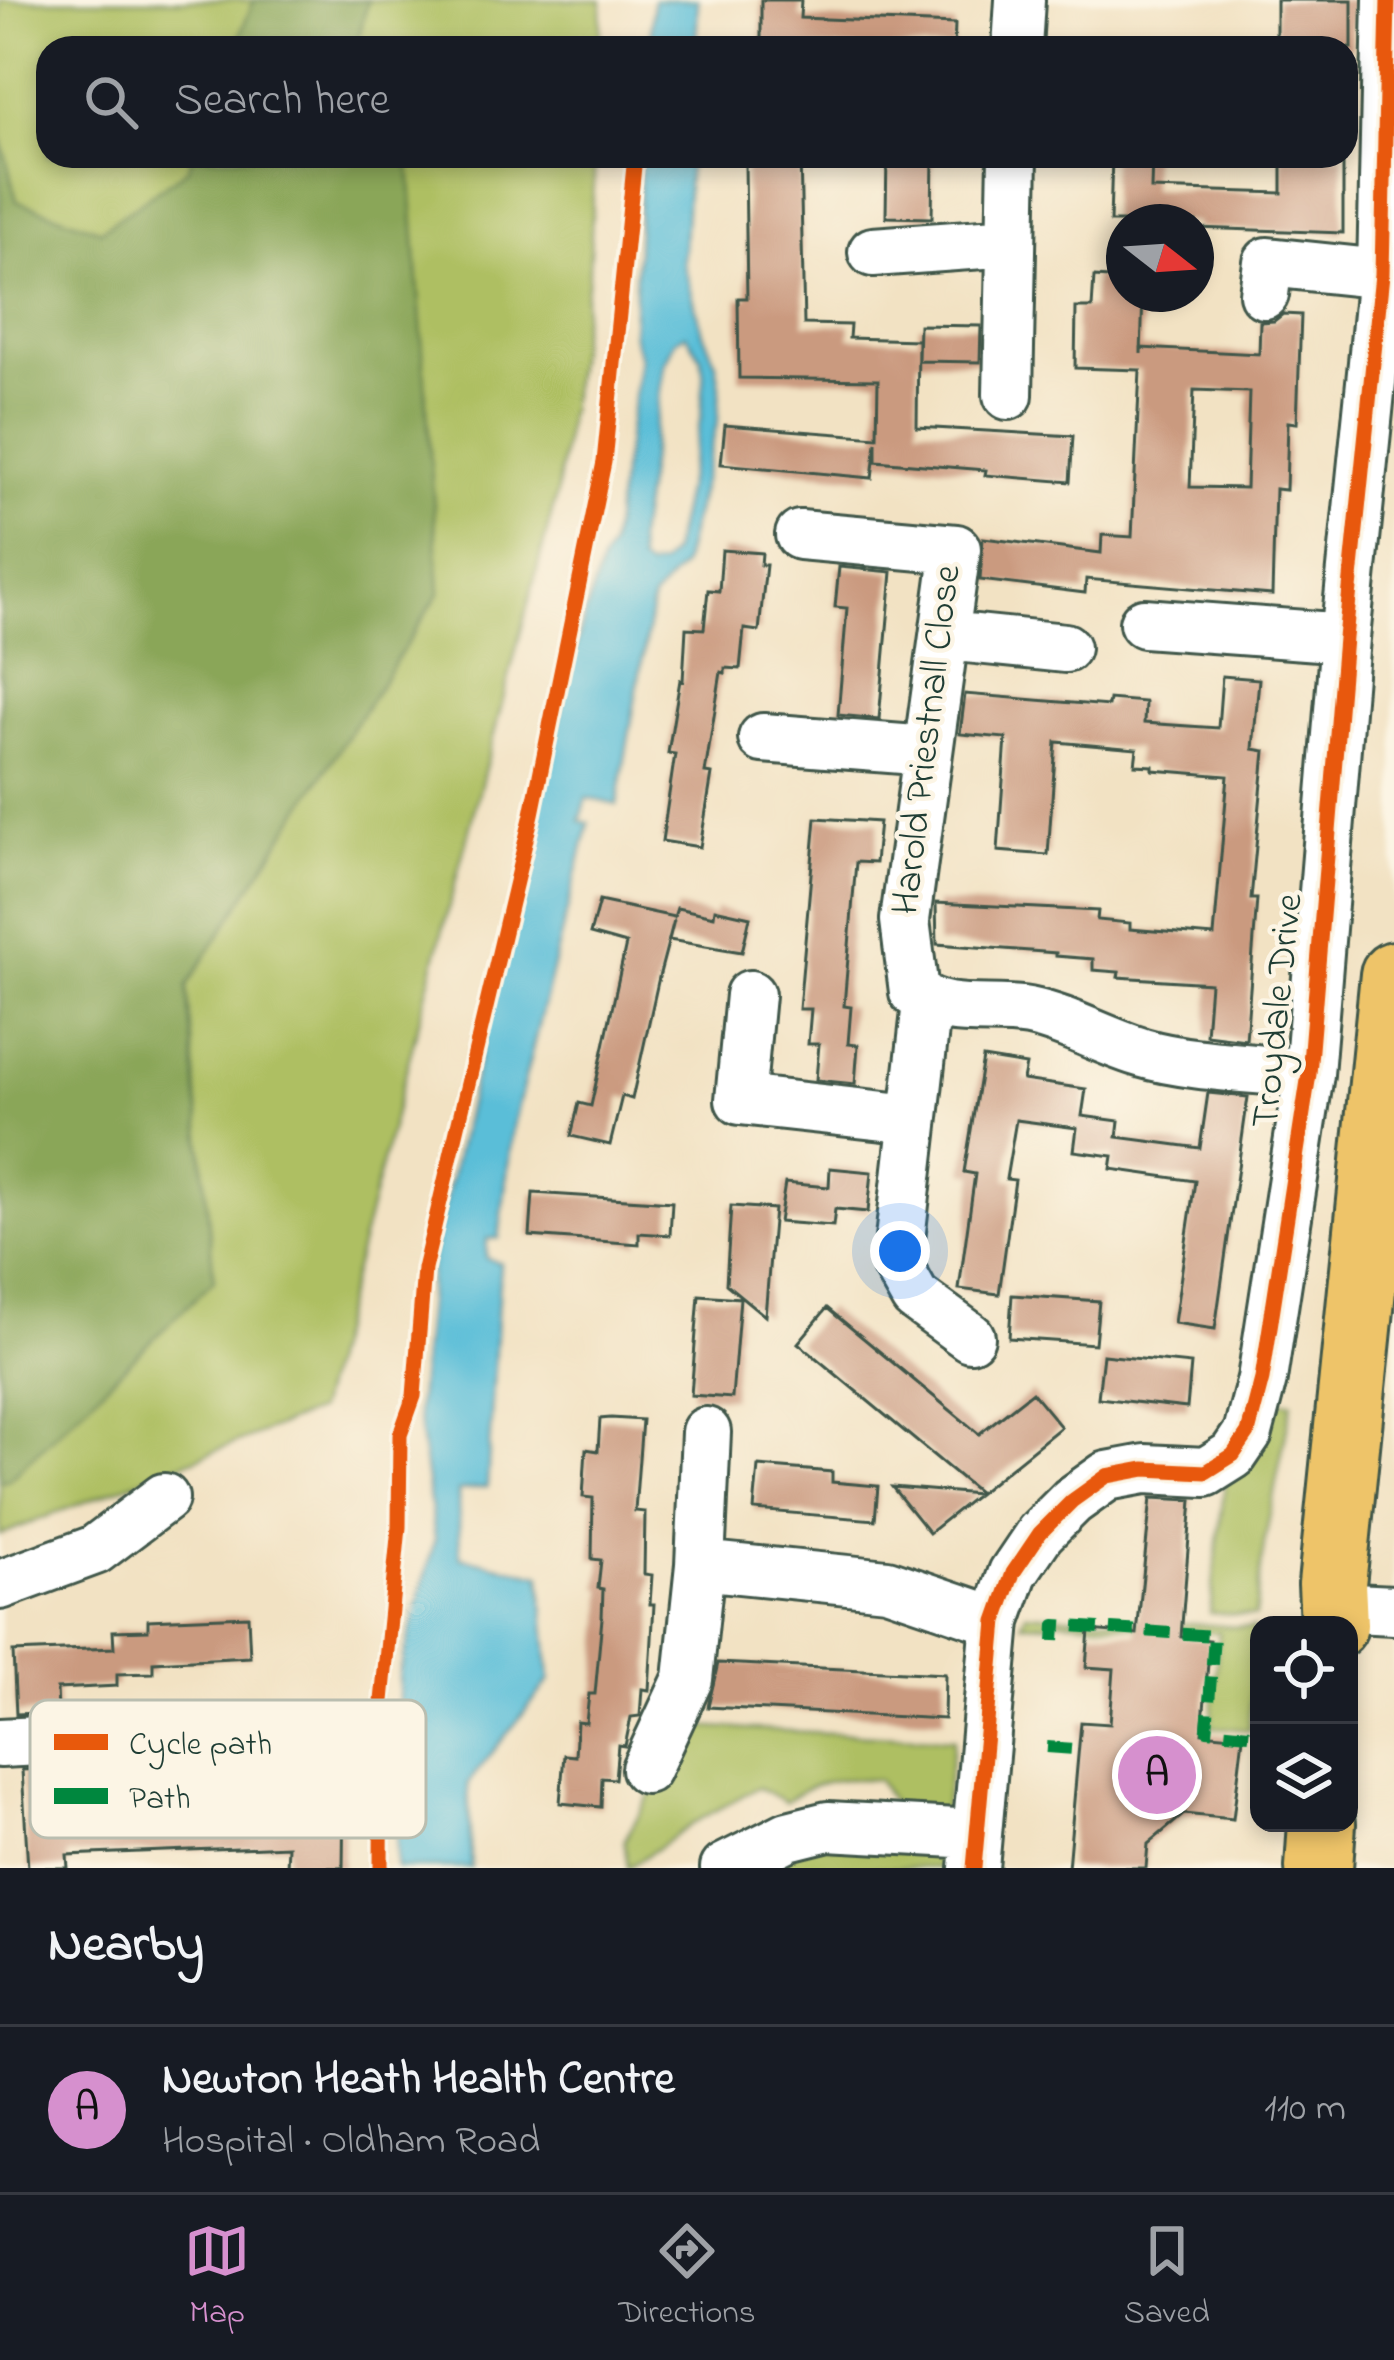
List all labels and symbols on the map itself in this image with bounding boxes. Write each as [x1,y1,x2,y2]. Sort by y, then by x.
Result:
north arrow [1106,204,1214,312]
street label: Harold Priestnall Close [878,562,978,918]
street label: Troydale Drive [1238,890,1320,1131]
your location [870,1221,930,1281]
legend [30,1700,426,1838]
text: Cycle path [129,1722,272,1770]
pin: A [1118,1730,1196,1820]
text: Path [129,1776,191,1824]

